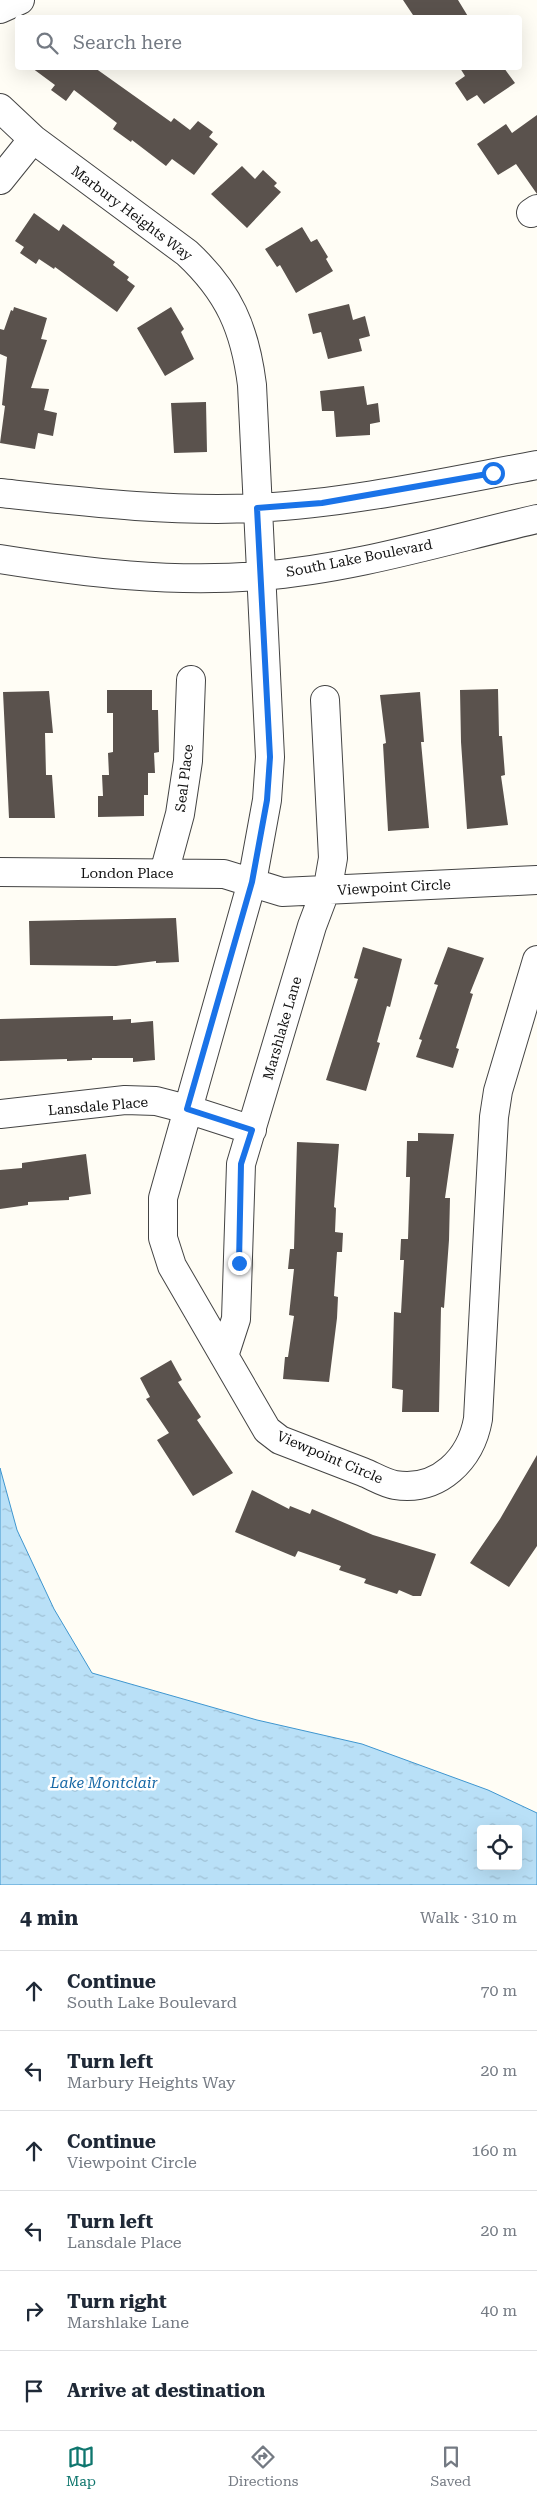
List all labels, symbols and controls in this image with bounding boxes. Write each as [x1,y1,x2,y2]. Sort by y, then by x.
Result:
search box [15,15,522,70]
icon: search [33,29,61,57]
text: Search here [73,31,182,54]
street label: Marbury Heights Way [68,162,196,264]
route start [482,462,505,485]
street label: South Lake Boulevard [284,536,434,580]
street label: Seal Place [172,743,196,813]
street label: London Place [81,865,174,881]
street label: Viewpoint Circle [337,876,451,898]
street label: Marshlake Lane [260,974,304,1082]
street label: Lansdale Place [47,1094,149,1118]
route end [228,1252,251,1275]
street label: Viewpoint Circle [275,1427,386,1487]
water label: Lake Montclair [49,1774,159,1792]
map controls [477,1825,522,1870]
button: locate [477,1825,522,1870]
text: 4 min [20,1906,78,1930]
text: Walk · 310 m [420,1908,517,1927]
text: Continue [67,1970,156,1993]
icon: ahead [20,1977,48,2005]
text: 70 m [480,1981,517,2000]
text: South Lake Boulevard [67,1993,237,2012]
text: Turn left [67,2050,153,2073]
icon: left [20,2057,48,2085]
text: 20 m [480,2061,517,2080]
text: Marbury Heights Way [67,2073,235,2092]
text: Continue [67,2130,156,2153]
icon: ahead [20,2137,48,2165]
text: 160 m [471,2141,517,2160]
text: Viewpoint Circle [67,2153,197,2172]
text: Turn left [67,2210,153,2233]
icon: left [20,2217,48,2245]
text: 20 m [480,2221,517,2240]
text: Lansdale Place [67,2233,182,2252]
text: Turn right [67,2290,167,2313]
icon: right [20,2297,48,2325]
text: 40 m [480,2301,517,2320]
text: Marshlake Lane [67,2313,189,2332]
icon: arrive [20,2377,48,2405]
text: Arrive at destination [67,2379,265,2402]
tab: Map [66,2443,96,2489]
tab: Directions [228,2443,298,2489]
tab: Saved [430,2443,471,2489]

